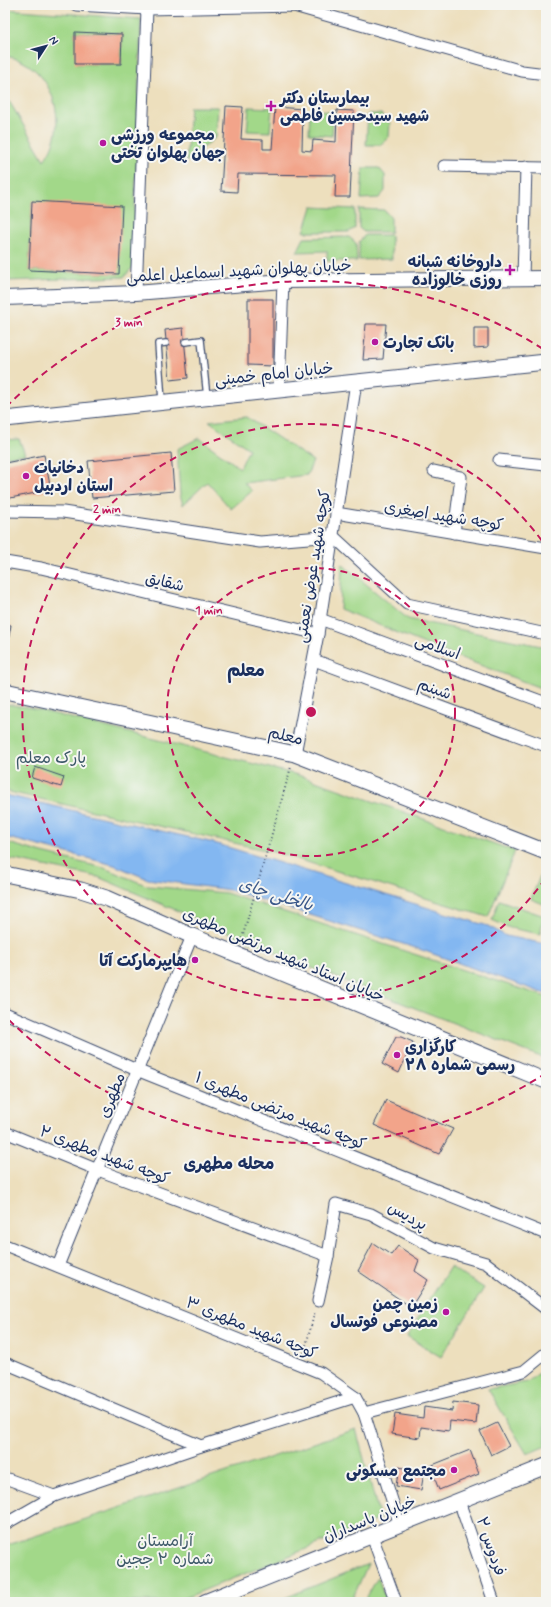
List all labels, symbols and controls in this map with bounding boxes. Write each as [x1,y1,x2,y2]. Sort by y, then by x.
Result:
north arrow [26,26,66,66]
text: N [45,34,61,48]
place label: بیمارستان دکتر شهید سیدحسین فاطمی [278,88,429,127]
marker: بیمارستان دکتر شهید سیدحسین فاطمی [265,100,277,112]
place label: مجموعه ورزشی جهان پهلوان تختی [111,125,225,164]
marker: مجموعه ورزشی جهان پهلوان تختی [98,138,108,148]
place label: داروخانه شبانه روزی خالوزاده [408,252,502,291]
street label: خیابان پهلوان شهید اسماعیل اعلمی [126,255,352,288]
marker: داروخانه شبانه روزی خالوزاده [505,265,515,275]
text: 3 min [115,315,143,331]
place label: بانک تجارت [383,333,454,354]
marker: بانک تجارت [370,337,380,347]
street label: خیابان امام خمینی [214,358,335,392]
place label: دخانیات استان اردبیل [34,458,113,497]
marker: دخانیات استان اردبیل [21,471,31,481]
street label: کوچه شهید عوض نعمتی [291,488,336,644]
street label: کوچه شهید اصغری [383,497,505,536]
text: 2 min [93,502,121,518]
street label: شقایق [143,568,186,597]
text: 1 min [195,603,223,619]
street label: اسلامی [412,630,463,665]
district label: معلم [227,660,265,683]
street label: شبنم [414,674,454,706]
centre of rings [304,705,318,719]
street label: معلم [266,722,305,752]
park label: پارک معلم [16,748,86,770]
water label: بالخلی چای [236,873,316,917]
street label: خیابان استاد شهید مرتضی مطهری [179,903,388,1008]
place label: هایپرمارکت آتا [99,951,187,972]
marker: هایپرمارکت آتا [190,955,200,965]
place label: کارگزاری رسمی شماره ۲۸ [405,1037,515,1076]
marker: کارگزاری رسمی شماره ۲۸ [392,1050,402,1060]
street label: کوچه شهید مرتضی مطهری ۱ [192,1067,369,1155]
street label: مطهری [94,1070,131,1121]
street label: کوچه شهید مطهری ۲ [36,1121,173,1190]
district label: محله مطهری [184,1153,275,1175]
street label: پردیس [384,1197,431,1236]
street label: کوچه شهید مطهری ۳ [183,1292,320,1364]
place label: زمین چمن مصنوعی فوتسال [330,1294,438,1333]
marker: زمین چمن مصنوعی فوتسال [441,1307,451,1317]
place label: مجتمع مسکونی [346,1461,446,1482]
marker: مجتمع مسکونی [449,1465,459,1475]
street label: خیابان پاسداران [320,1491,419,1548]
street label: فردوس ۲ [471,1514,510,1579]
park label: آرامستان شماره ۲ ججین [116,1531,214,1570]

